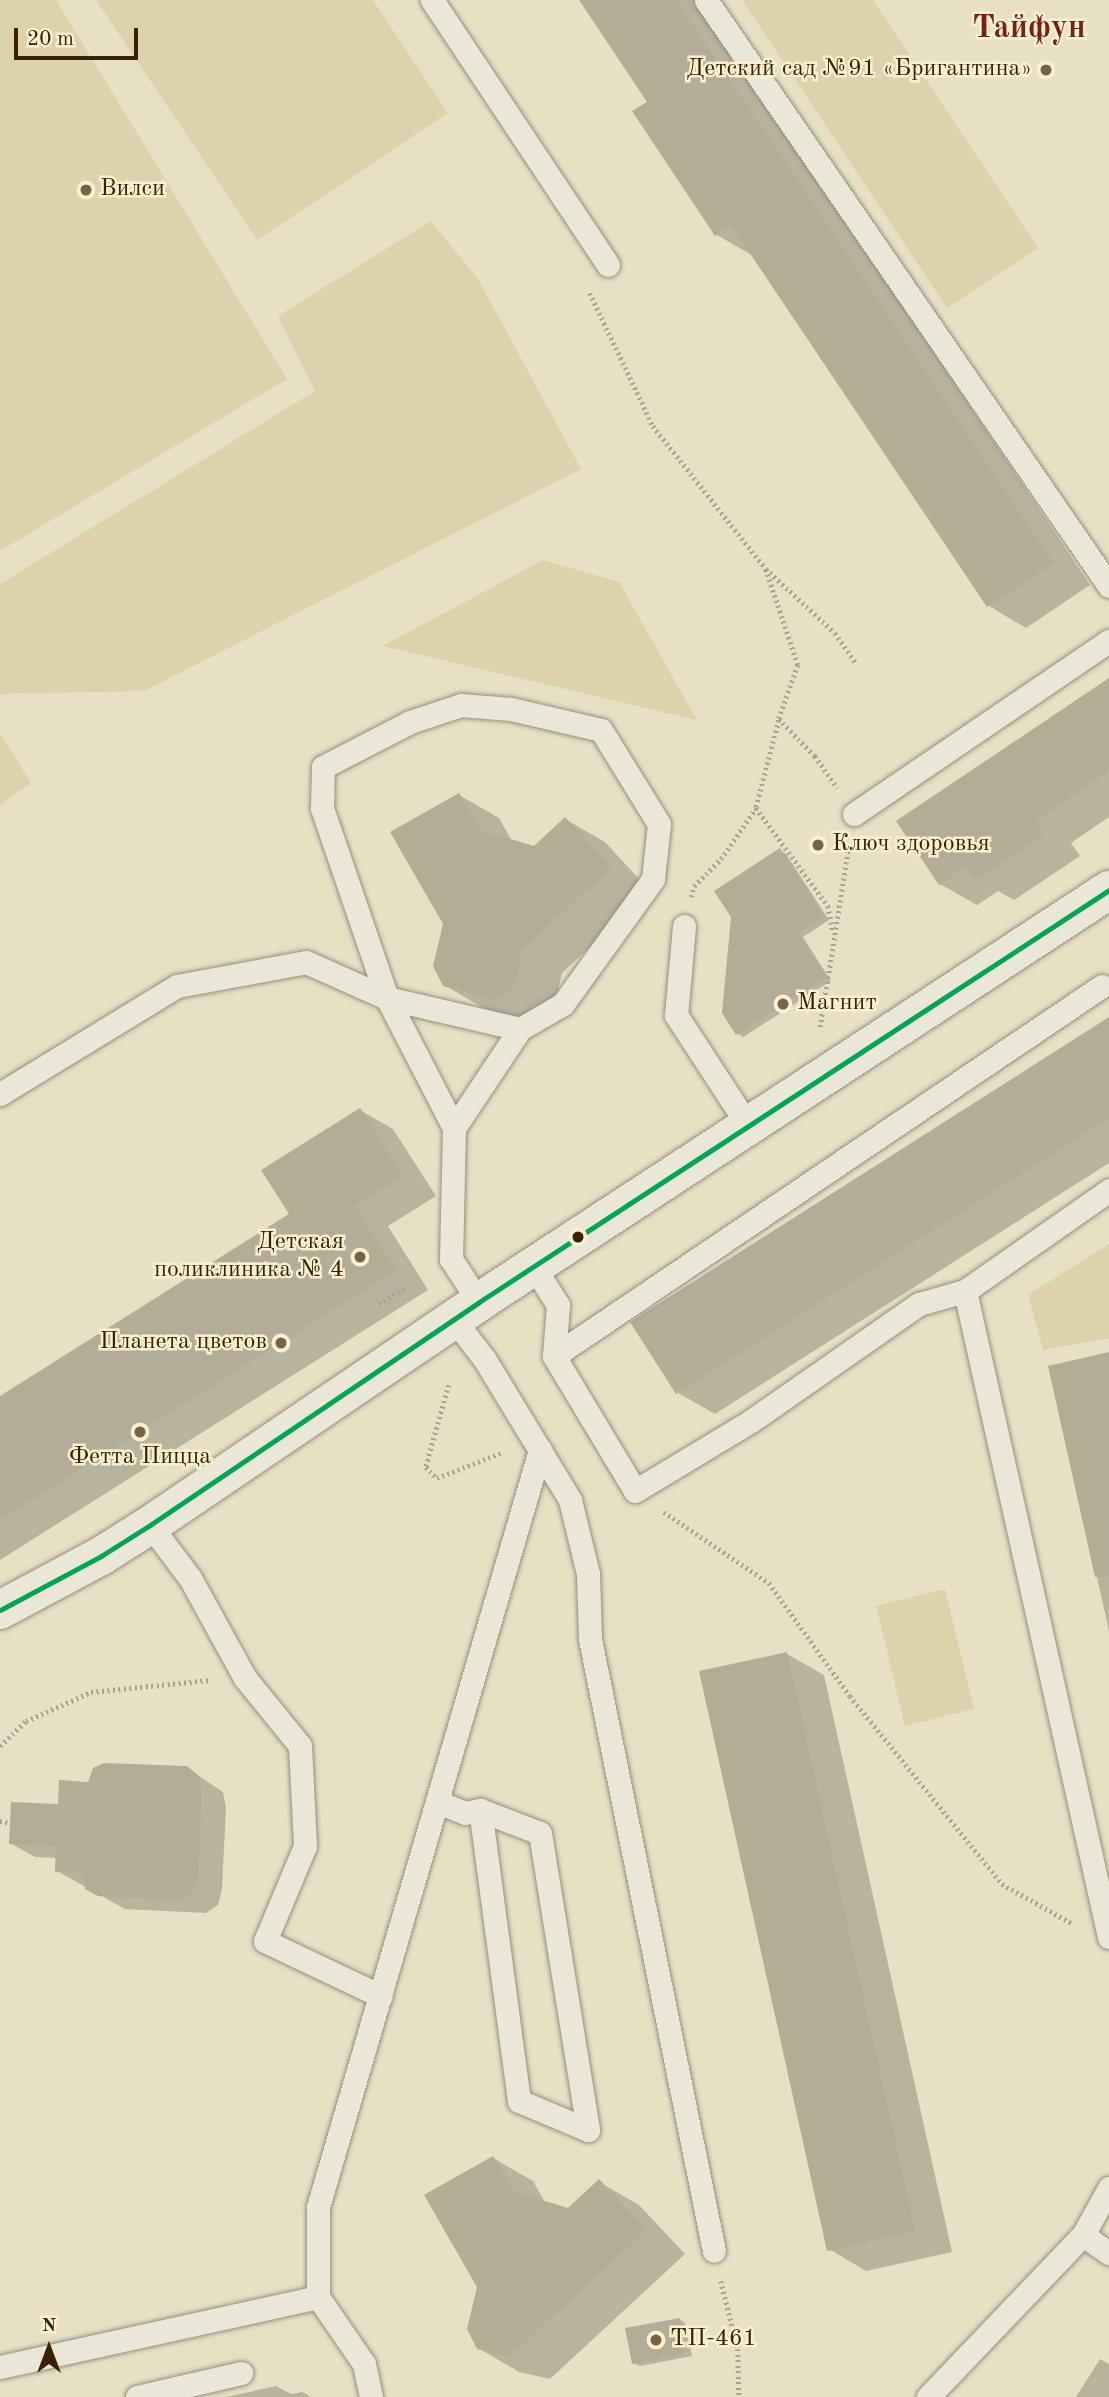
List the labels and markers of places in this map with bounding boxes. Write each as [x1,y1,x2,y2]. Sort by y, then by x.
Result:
place label: Детский сад №91 «Бригантина» [686,56,1032,84]
marker: Детский сад №91 «Бригантина» [1038,62,1054,78]
place label: Вилси [100,176,165,204]
marker: Вилси [78,182,94,198]
place label: Ключ здоровья [832,831,990,859]
marker: Ключ здоровья [810,837,826,853]
place label: Магнит [797,990,877,1018]
marker: Магнит [775,996,791,1012]
place label: Детская поликлиника № 4 [154,1229,344,1285]
unlabelled marker [571,1230,585,1244]
marker: Детская поликлиника № 4 [350,1247,370,1267]
place label: Планета цветов [100,1329,267,1357]
marker: Планета цветов [273,1335,289,1351]
marker: Фетта Пицца [132,1424,148,1440]
place label: Фетта Пицца [69,1444,211,1472]
place label: ТП-461 [670,2326,757,2354]
marker: ТП-461 [648,2332,664,2348]

